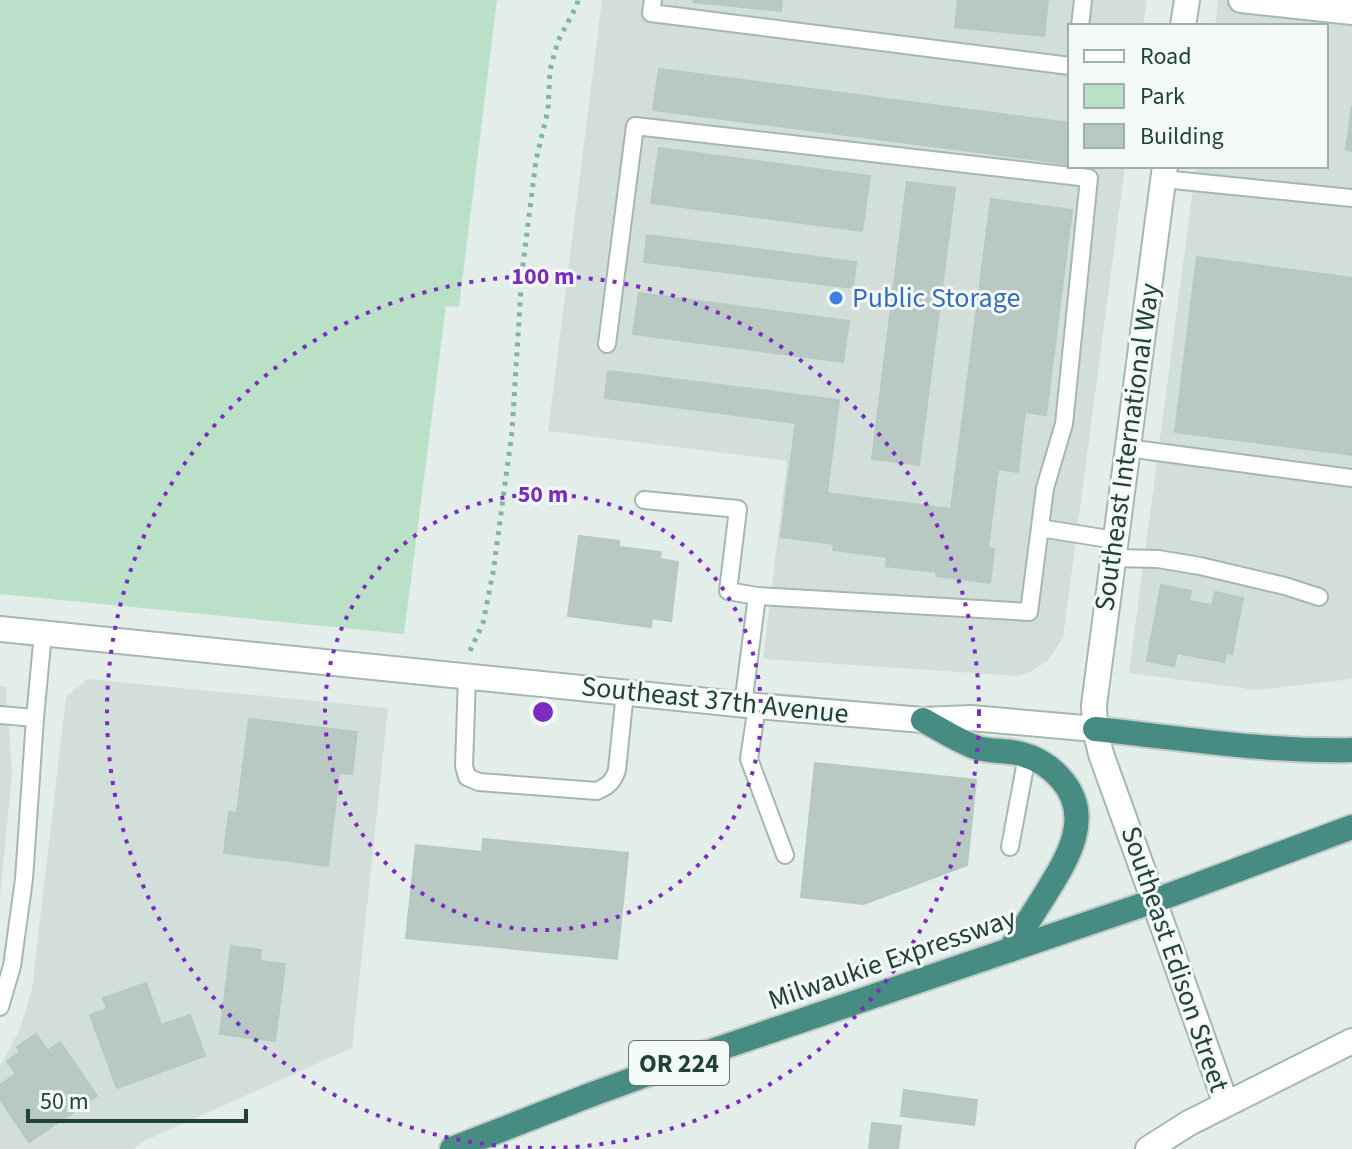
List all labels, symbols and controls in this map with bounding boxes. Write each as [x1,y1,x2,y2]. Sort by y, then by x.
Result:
legend [1068,24,1328,168]
text: Road [1140,39,1192,74]
text: Park [1140,79,1185,114]
text: Building [1140,119,1224,154]
text: 100 m [511,259,575,294]
place label: Public Storage [852,278,1020,318]
street label: Southeast International Way [1084,280,1170,614]
marker: Public Storage [827,289,845,307]
text: 50 m [518,477,568,512]
street label: Southeast 37th Avenue [579,666,851,734]
centre of rings [529,698,557,726]
street label: Southeast Edison Street [1111,821,1239,1098]
street label: Milwaukie Expressway [763,898,1021,1020]
road number: OR 224 [629,1041,729,1085]
scale bar [28,1073,246,1123]
text: 50 m [40,1084,89,1119]

